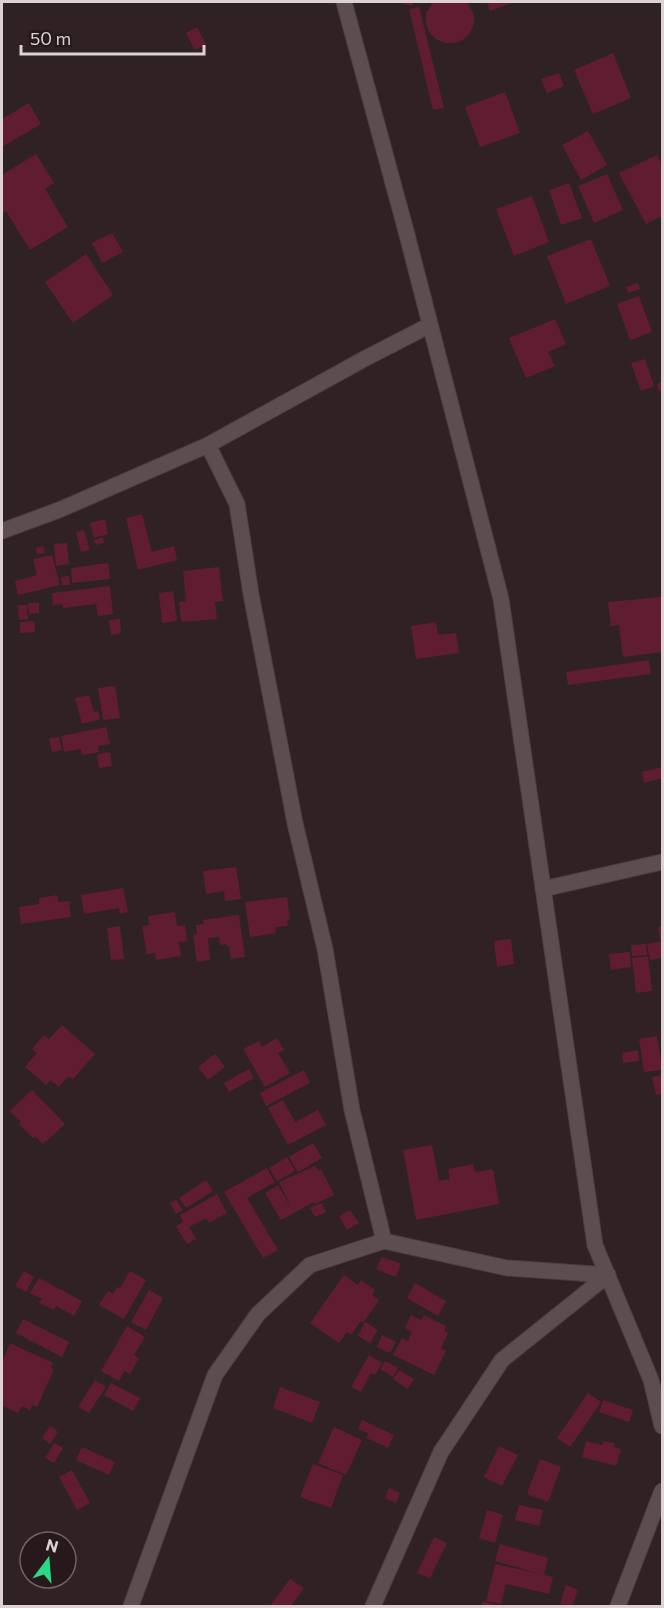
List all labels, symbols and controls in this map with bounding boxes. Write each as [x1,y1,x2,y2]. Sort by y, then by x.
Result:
scale bar [21,18,204,56]
text: 50 m [30,27,71,49]
north arrow [18,1530,78,1590]
text: N [44,1534,61,1556]

